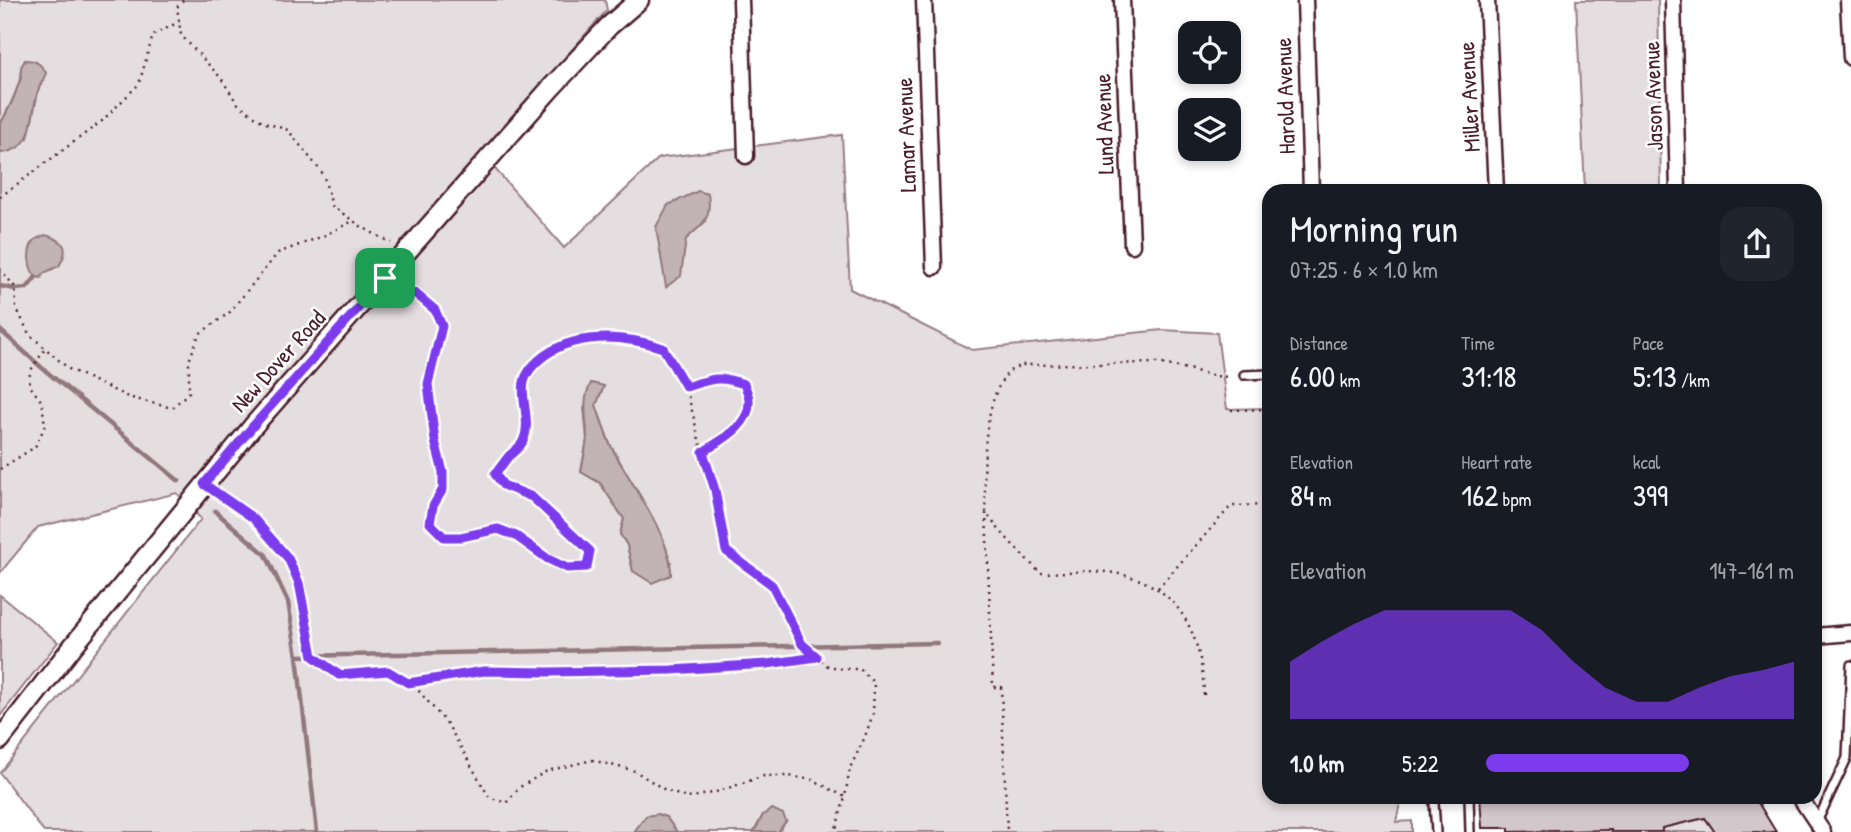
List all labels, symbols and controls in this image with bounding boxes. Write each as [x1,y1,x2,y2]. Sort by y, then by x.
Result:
map controls [1178,21,1241,161]
button: locate [1178,21,1241,84]
street label: Harold Avenue [1267,37,1302,155]
street label: Miller Avenue [1450,41,1487,153]
street label: Jason Avenue [1635,41,1670,151]
street label: Lund Avenue [1086,73,1121,175]
street label: Lamar Avenue [888,77,923,193]
button: layers [1178,98,1241,161]
text: Morning run [1290,202,1458,254]
button: share [1720,207,1794,281]
pin [355,248,415,308]
text: 07:25 · 6 × 1.0 km [1290,254,1438,285]
icon: arrive [366,259,404,297]
street label: New Dover Road [223,303,332,418]
text: Distance [1290,330,1348,356]
text: Time [1461,330,1495,356]
text: Pace [1633,330,1664,356]
text: 6.00 [1290,356,1335,396]
text: 31:18 [1461,356,1517,396]
text: 5:13 [1633,356,1677,396]
text: km [1335,367,1360,393]
text: /km [1677,367,1710,393]
text: Elevation [1290,449,1353,475]
text: Heart rate [1461,449,1532,475]
text: kcal [1633,449,1660,475]
text: 84 [1290,475,1314,515]
text: 162 [1461,475,1498,515]
text: 399 [1633,475,1668,515]
text: m [1314,486,1332,512]
text: bpm [1498,486,1532,512]
text: Elevation [1290,555,1366,586]
text: 147–161 m [1709,555,1794,586]
text: 1.0 km [1290,748,1344,779]
text: 5:22 [1402,748,1439,779]

